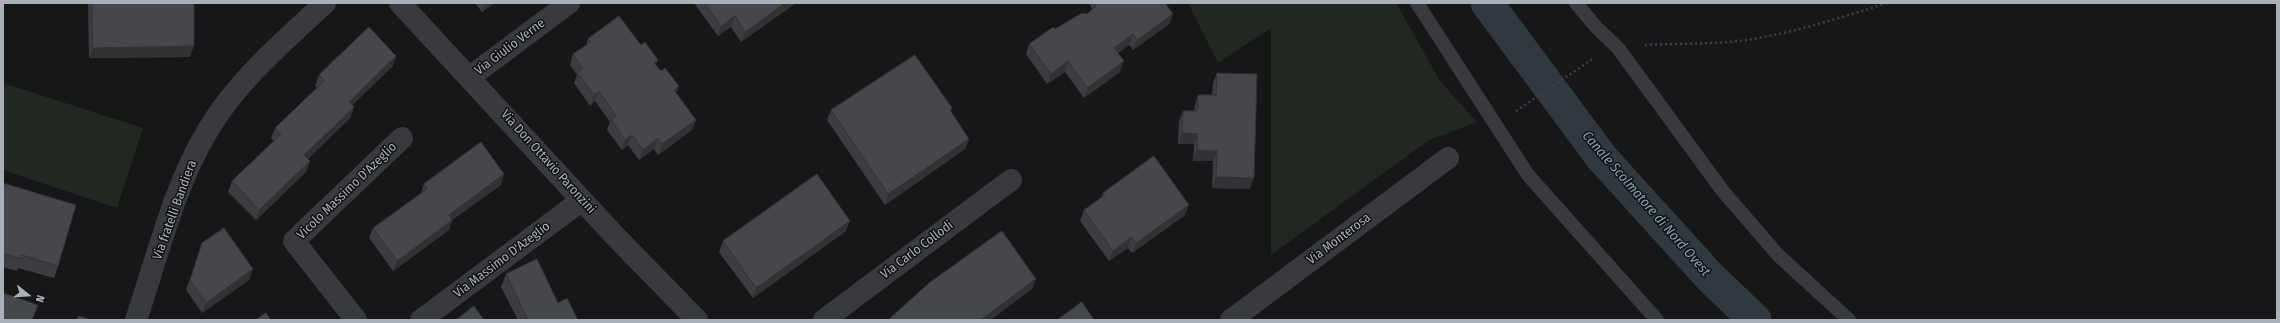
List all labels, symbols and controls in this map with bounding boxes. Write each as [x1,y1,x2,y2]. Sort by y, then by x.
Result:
street label: Via Giulio Verne [472,16,548,78]
street label: Via Don Ottavio Paronzini [497,107,599,217]
water label: Canale Scolmatore di Nord Ovest [1578,128,1714,280]
street label: Vicolo Massimo D'Azeglio [294,139,400,243]
street label: Via fratelli Bandiera [150,158,200,262]
street label: Via Monterosa [1304,210,1374,268]
street label: Via Carlo Collodi [878,218,956,282]
street label: Via Massimo D'Azeglio [451,219,553,301]
north arrow [8,275,48,315]
text: N [33,294,47,304]

